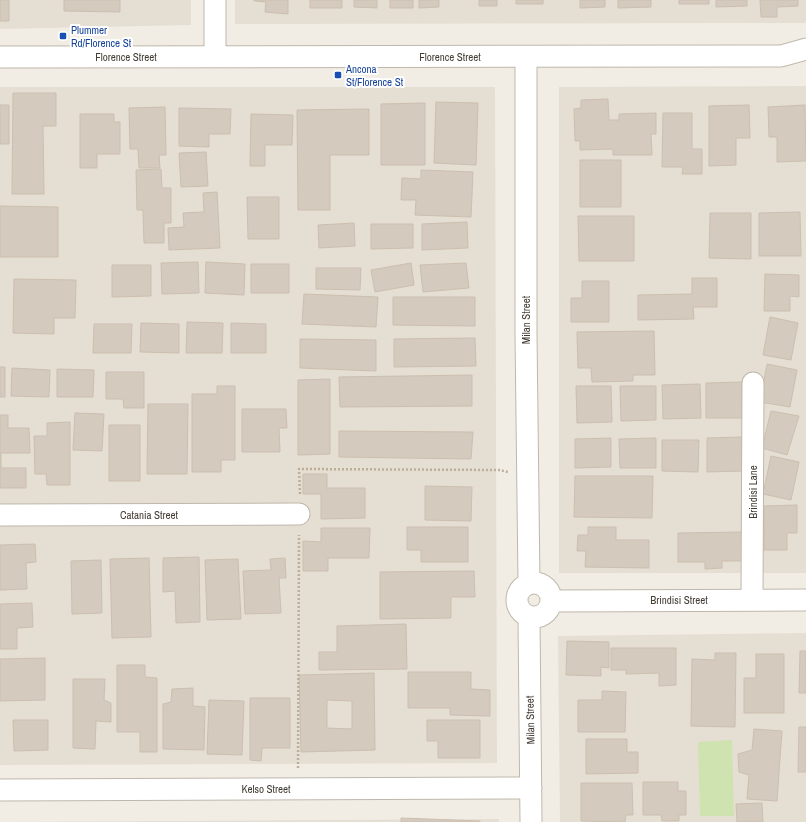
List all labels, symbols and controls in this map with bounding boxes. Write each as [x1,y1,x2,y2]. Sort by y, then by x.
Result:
place label: Plummer Rd/Florence St [71,23,132,50]
marker: Plummer Rd/Florence St [58,31,68,41]
street label: Florence Street [95,50,157,64]
street label: Florence Street [419,50,481,64]
place label: Ancona St/Florence St [345,62,404,89]
marker: Ancona St/Florence St [333,70,343,80]
street label: Milan Street [519,295,533,344]
street label: Brindisi Lane [746,465,760,519]
street label: Catania Street [120,508,179,522]
street label: Brindisi Street [650,593,708,607]
street label: Milan Street [523,695,537,744]
street label: Kelso Street [241,782,291,796]

